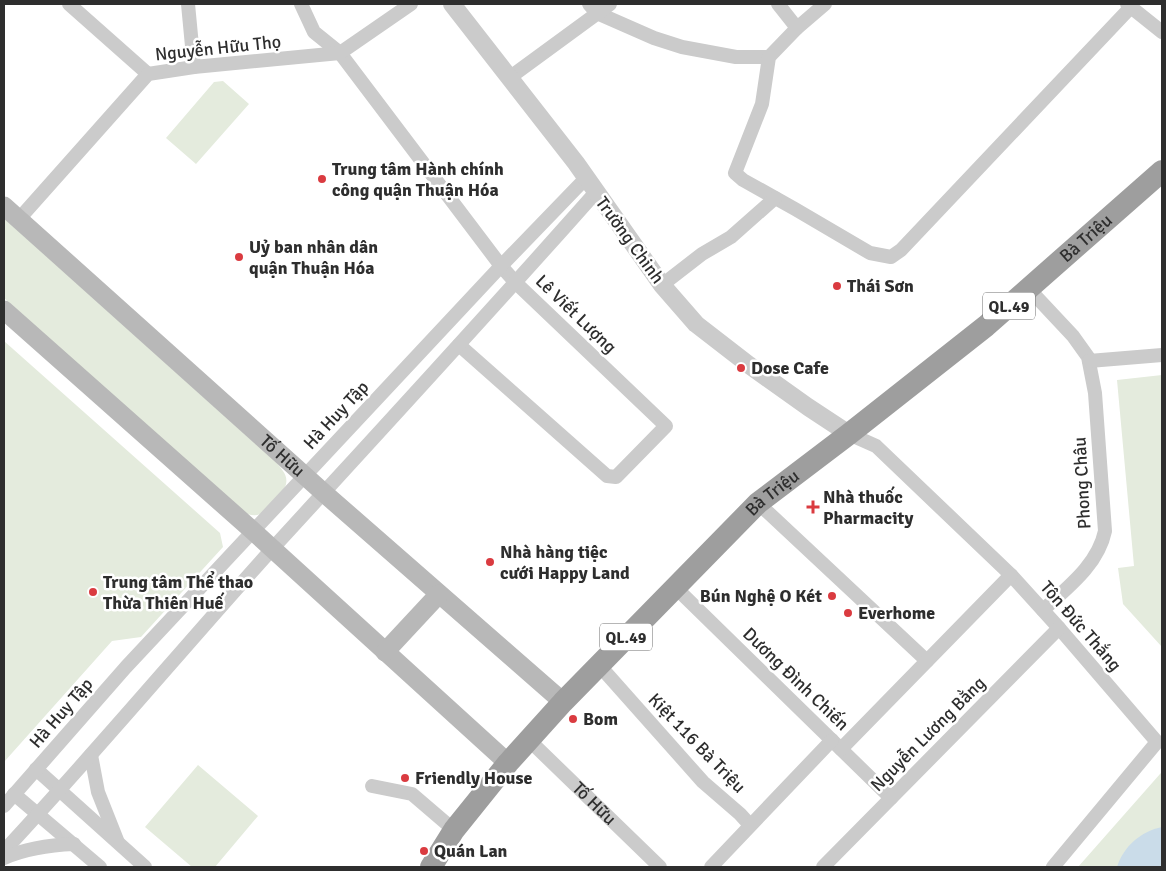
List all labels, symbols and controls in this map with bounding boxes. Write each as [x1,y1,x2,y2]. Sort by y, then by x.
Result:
street label: Nguyễn Hữu Thọ [154,30,282,66]
place label: Trung tâm Hành chính công quận Thuận Hóa [332,158,504,201]
marker: Trung tâm Hành chính công quận Thuận Hóa [316,173,328,185]
street label: Trường Chinh [591,192,669,288]
street label: Bà Triệu [1055,209,1117,267]
place label: Uỷ ban nhân dân quận Thuận Hóa [249,236,378,279]
marker: Uỷ ban nhân dân quận Thuận Hóa [233,251,245,263]
street label: Lê Viết Lượng [531,270,621,358]
place label: Thái Sơn [847,275,914,297]
marker: Thái Sơn [831,280,843,292]
road number: QL.49 [983,292,1035,320]
place label: Dose Cafe [751,357,829,379]
marker: Dose Cafe [735,362,747,374]
street label: Hà Huy Tập [299,376,373,454]
street label: Tố Hữu [255,430,309,482]
street label: Phong Châu [1069,436,1095,530]
street label: Bà Triệu [741,465,804,520]
place label: Nhà thuốc Pharmacity [823,486,913,529]
marker: Nhà thuốc Pharmacity [807,501,819,513]
place label: Nhà hàng tiệc cưới Happy Land [500,541,630,584]
marker: Nhà hàng tiệc cưới Happy Land [484,556,496,568]
place label: Trung tâm Thể thao Thừa Thiên Huế [103,570,253,614]
street label: Tôn Đức Thắng [1036,576,1126,676]
place label: Bún Nghệ O Két [700,585,822,607]
marker: Trung tâm Thể thao Thừa Thiên Huế [87,586,99,598]
marker: Bún Nghệ O Két [826,590,838,602]
place label: Everhome [858,602,935,624]
marker: Everhome [842,607,854,619]
street label: Dương Đình Chiến [738,623,854,735]
road number: QL.49 [600,624,652,650]
street label: Nguyễn Lương Bằng [866,672,990,796]
street label: Hà Huy Tập [25,673,97,753]
street label: Kiệt 116 Bà Triệu [644,688,750,798]
place label: Bom [583,708,618,730]
marker: Bom [567,713,579,725]
place label: Friendly House [415,767,532,789]
marker: Friendly House [399,772,411,784]
street label: Tố Hữu [568,777,621,830]
place label: Quán Lan [434,840,508,862]
marker: Quán Lan [418,845,430,857]

